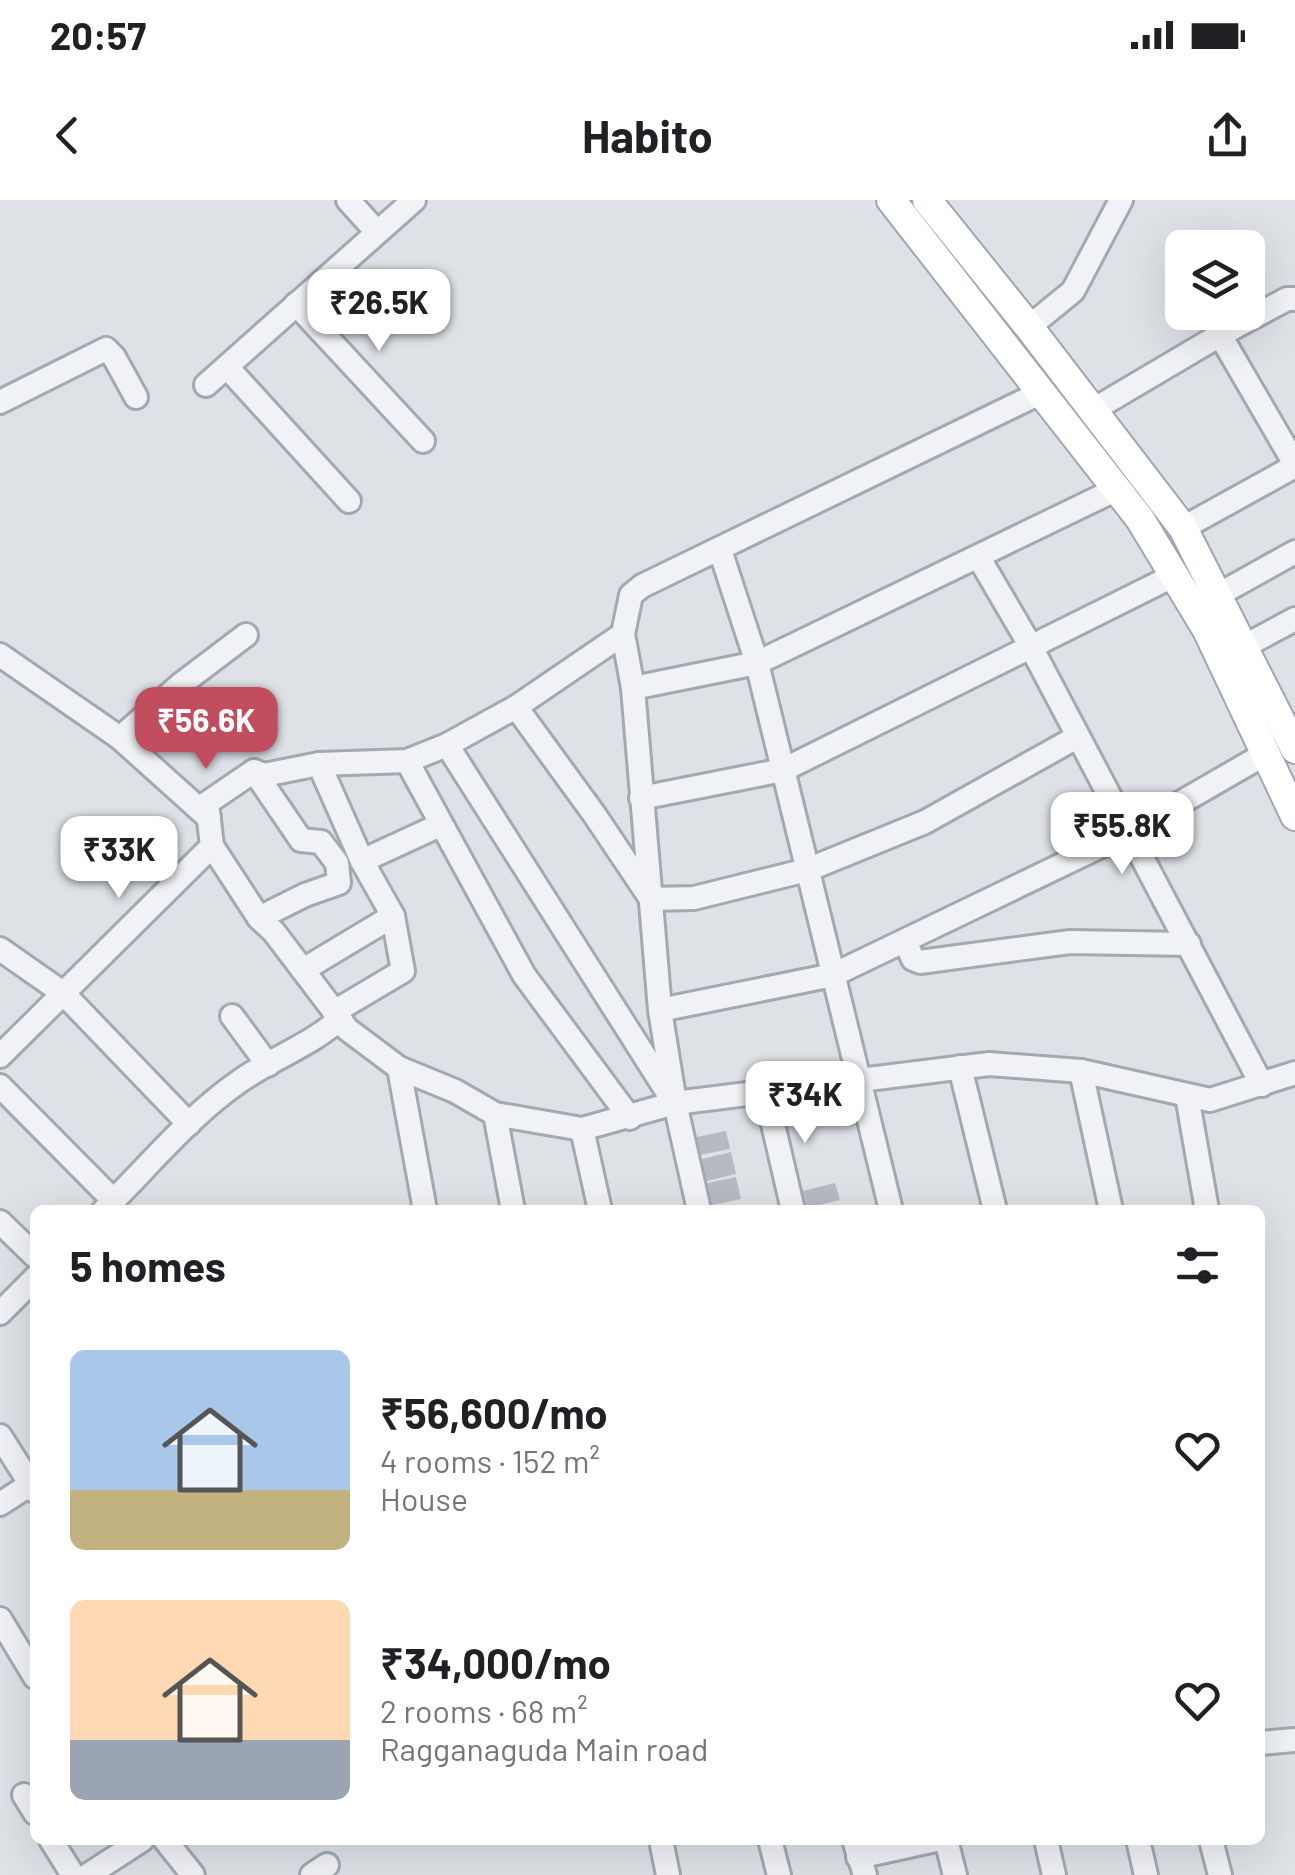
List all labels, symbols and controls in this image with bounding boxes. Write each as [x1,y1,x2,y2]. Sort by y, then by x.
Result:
text: 20:57 [50,12,146,58]
icon: back [40,108,95,163]
text: Habito [582,108,713,162]
icon: share [1200,108,1255,163]
map controls [1165,230,1265,330]
button: layers [1165,230,1265,330]
pin: ₹26.5K [298,269,460,354]
text: ₹26.5K [329,282,429,320]
pin: ₹56.6K [125,687,287,772]
text: ₹56.6K [157,700,255,738]
pin: ₹55.8K [1041,792,1203,877]
text: ₹55.8K [1073,805,1171,843]
pin: ₹33K [60,816,178,901]
text: ₹33K [83,829,155,867]
pin: ₹34K [746,1061,864,1146]
text: ₹34K [768,1074,842,1112]
icon: filters [1170,1238,1225,1293]
text: 5 homes [70,1240,226,1290]
text: ₹56,600/mo [380,1387,608,1437]
icon: home [150,1390,270,1510]
icon: heart [1170,1423,1225,1478]
text: 4 rooms · 152 m² [380,1441,600,1479]
text: House [380,1479,468,1517]
text: ₹34,000/mo [380,1637,611,1687]
icon: home [150,1640,270,1760]
icon: heart [1170,1673,1225,1728]
text: 2 rooms · 68 m² [380,1691,588,1729]
text: Ragganaguda Main road [380,1729,708,1767]

